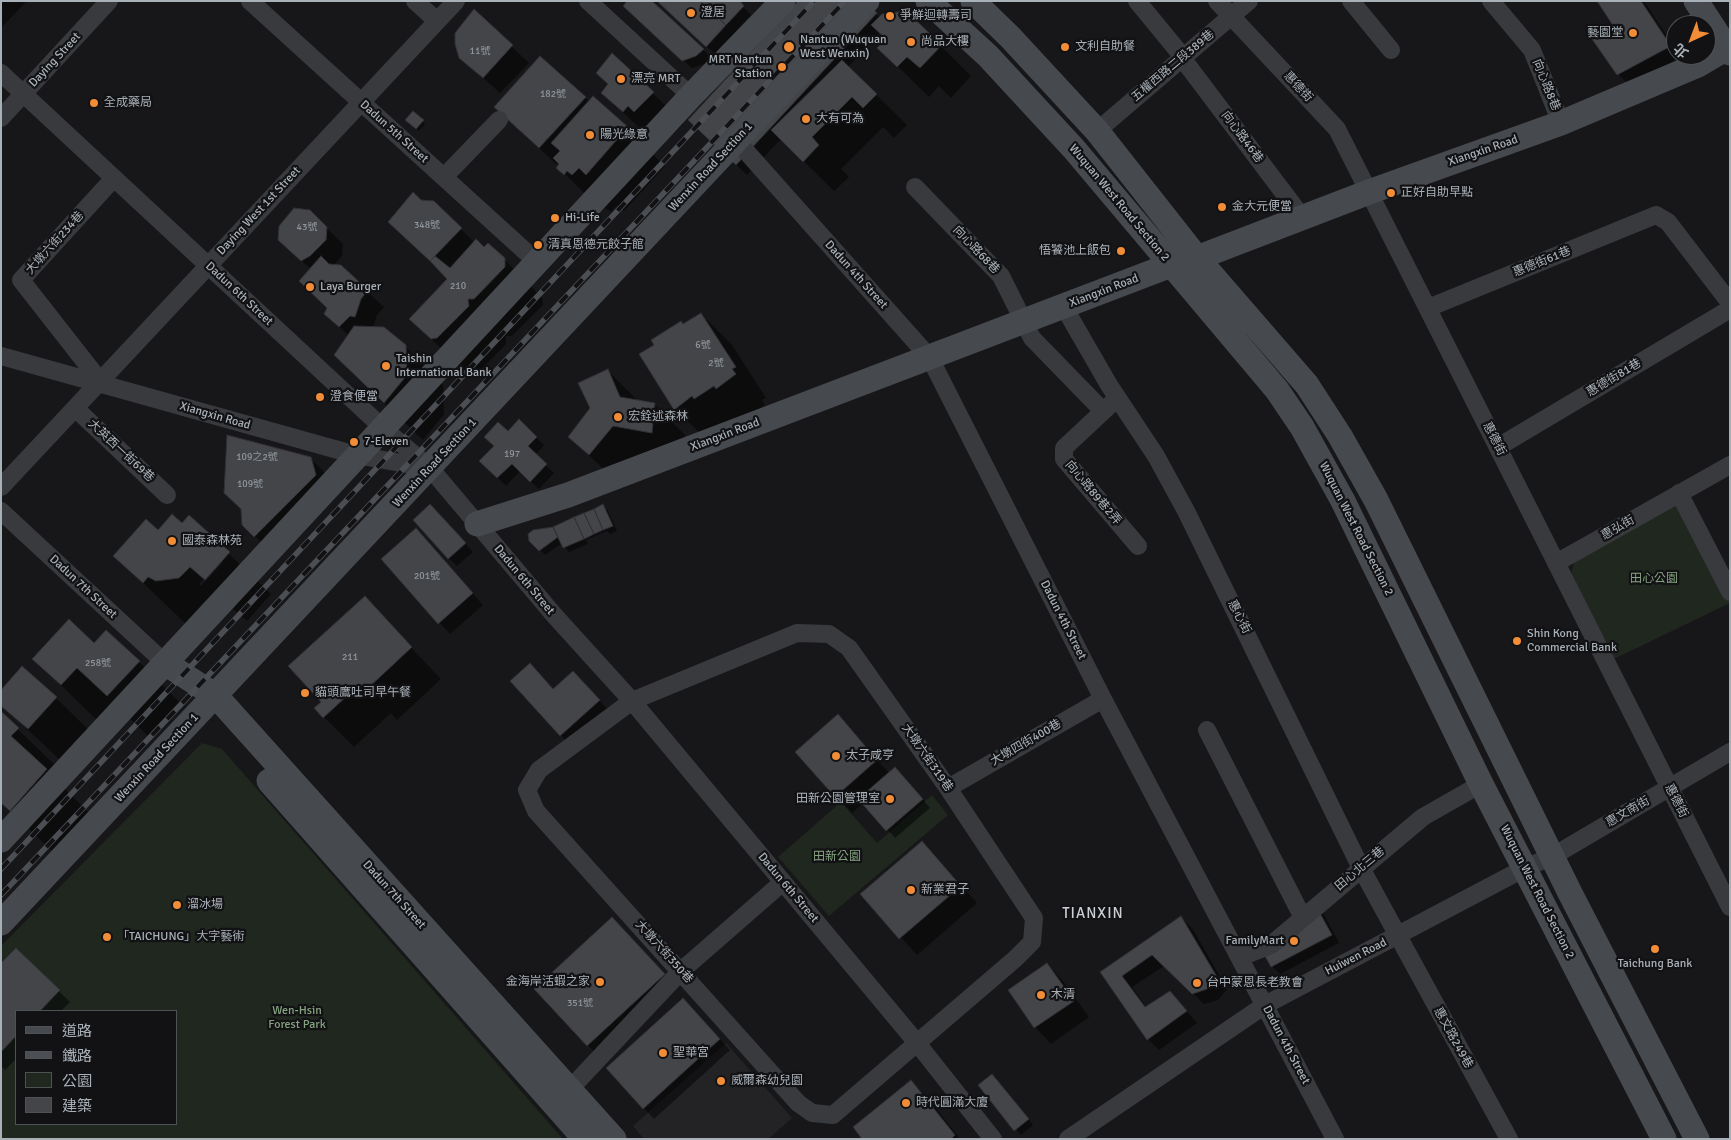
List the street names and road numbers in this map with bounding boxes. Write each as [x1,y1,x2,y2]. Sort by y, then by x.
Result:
street label: 五權西路二段389巷 [1129,27,1217,105]
street label: Daying Street [26,30,84,90]
street label: 向心路8巷 [1529,57,1563,113]
street label: 惠德街 [1280,69,1316,105]
street label: Dadun 5th Street [357,98,431,166]
street label: 向心路46巷 [1218,108,1266,166]
street label: Wenxin Road Section 1 [666,120,756,214]
street label: Xiangxin Road [1446,132,1520,170]
street label: Wuquan West Road Section 2 [1066,142,1172,264]
street label: Daying West 1st Street [214,164,304,258]
street label: 大墩六街234巷 [23,209,87,277]
street label: 向心路68巷 [950,223,1002,277]
street label: Dadun 4th Street [822,238,890,312]
street label: 惠德街61巷 [1511,244,1573,280]
street label: Dadun 6th Street [202,259,276,329]
street label: Xiangxin Road [1067,271,1141,311]
street label: 惠德街81巷 [1584,356,1644,400]
street label: Xiangxin Road [178,399,252,433]
street label: Xiangxin Road [688,415,762,455]
street label: Wenxin Road Section 1 [390,416,480,510]
street label: 大英西一街69巷 [85,417,157,485]
street label: 惠德街 [1479,420,1509,458]
street label: 向心路89巷2弄 [1062,458,1124,528]
street label: Wuquan West Road Section 2 [1316,460,1396,598]
street label: 惠弘街 [1599,513,1637,543]
street label: Dadun 6th Street [491,542,557,618]
street label: Dadun 7th Street [46,552,120,622]
street label: Dadun 4th Street [1037,578,1089,662]
street label: 惠心街 [1224,598,1254,636]
street label: Wenxin Road Section 1 [112,711,202,805]
street label: 大墩四街400巷 [988,717,1064,769]
street label: 大墩六街319巷 [898,721,956,795]
street label: 惠德街 [1661,782,1691,820]
street label: 惠文南街 [1604,794,1652,830]
street label: Wuquan West Road Section 2 [1497,823,1577,961]
street label: 田心北三巷 [1332,844,1388,894]
street label: Dadun 6th Street [755,850,821,926]
street label: Dadun 7th Street [360,858,428,932]
street label: 大墩六街350巷 [632,918,696,986]
street label: Huiwen Road [1323,935,1389,979]
street label: Dadun 4th Street [1259,1003,1313,1087]
street label: 惠文路249巷 [1430,1005,1476,1071]

